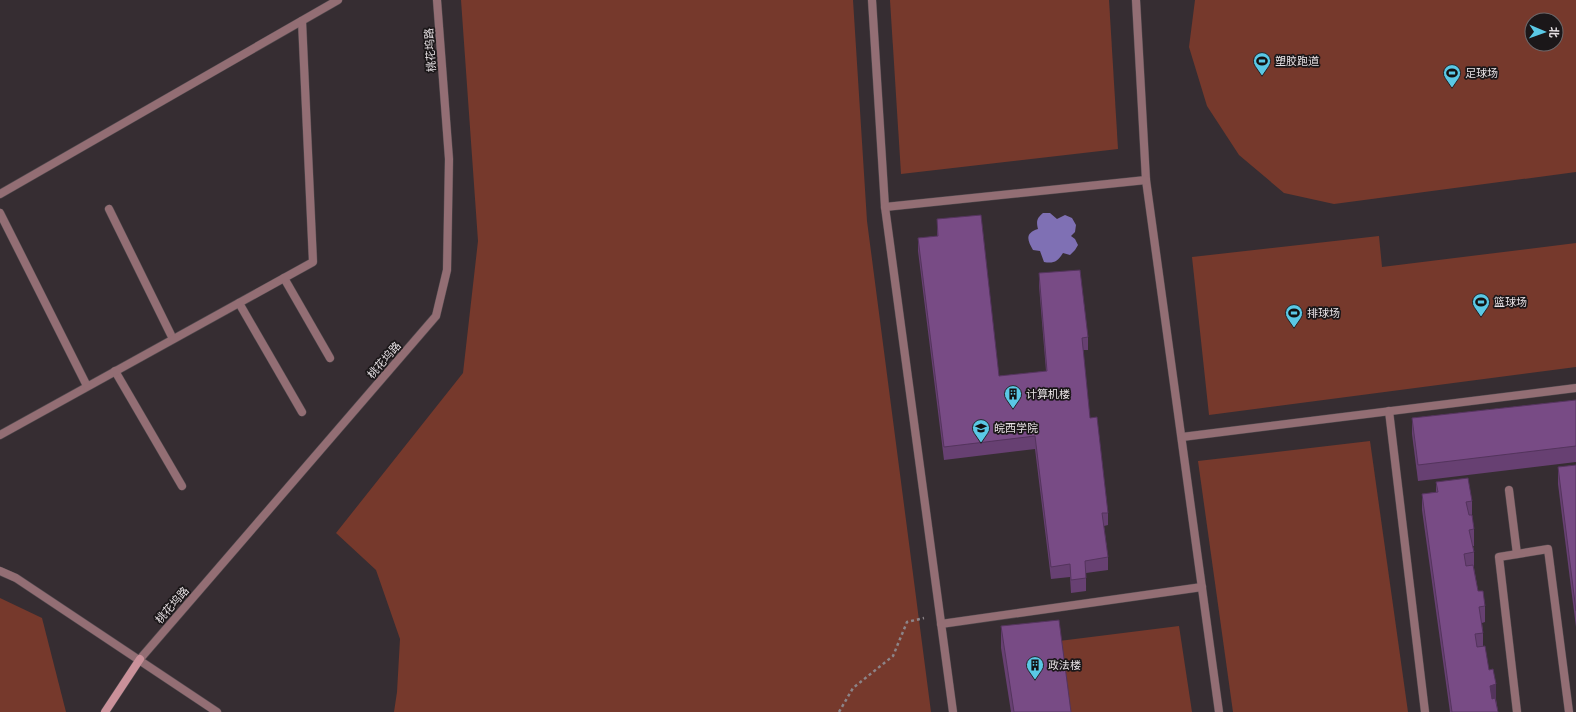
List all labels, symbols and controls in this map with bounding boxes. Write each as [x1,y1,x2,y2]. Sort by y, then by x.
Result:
north arrow [1524,12,1564,52]
street label: 桃花坞路 [420,27,440,73]
text: 北 [1546,27,1562,38]
sports icon: 塑胶跑道 [1252,51,1272,76]
place label: 塑胶跑道 [1275,53,1319,69]
sports icon: 足球场 [1442,63,1462,88]
place label: 足球场 [1465,65,1498,81]
sports icon: 篮球场 [1471,292,1491,317]
place label: 篮球场 [1494,294,1527,310]
sports icon: 排球场 [1284,303,1304,328]
place label: 排球场 [1307,305,1340,321]
street label: 桃花坞路 [364,338,404,382]
building icon: 计算机楼 [1003,384,1023,409]
place label: 计算机楼 [1026,386,1070,402]
school or university icon: 皖西学院 [971,418,991,443]
place label: 皖西学院 [994,420,1038,436]
street label: 桃花坞路 [152,583,192,627]
building icon: 政法楼 [1025,655,1045,680]
place label: 政法楼 [1048,657,1081,673]

